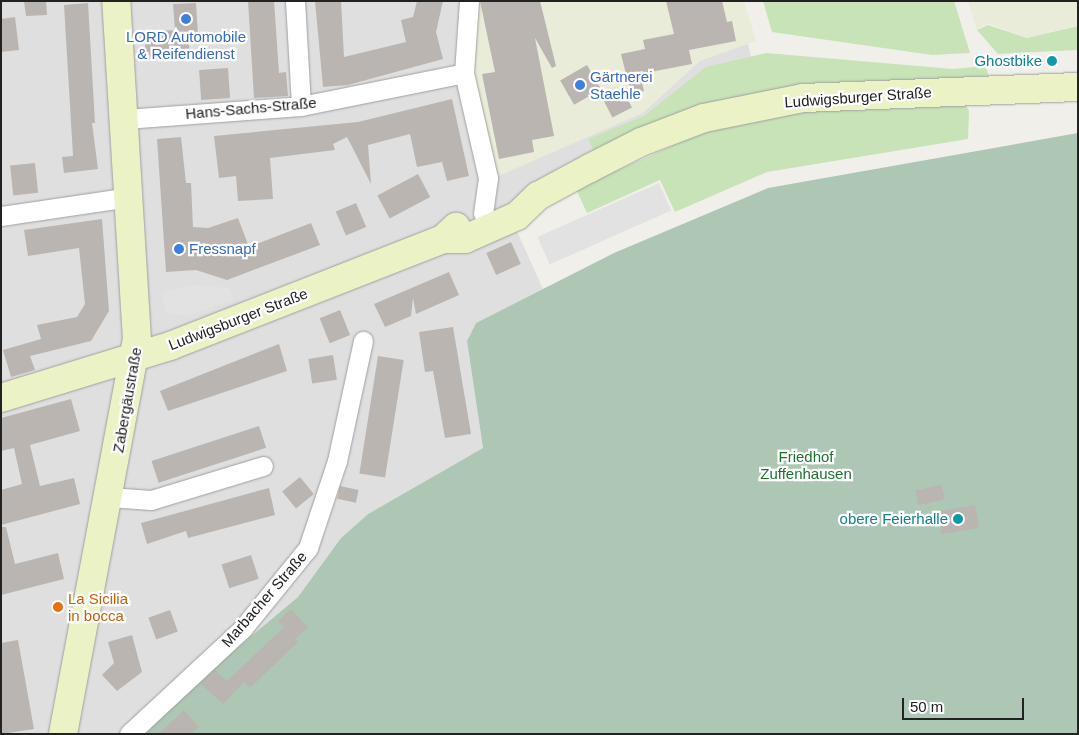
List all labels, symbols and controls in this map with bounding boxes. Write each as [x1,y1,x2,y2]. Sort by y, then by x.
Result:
marker: LORD Automobile & Reifendienst [180,13,192,25]
place label: LORD Automobile & Reifendienst [126,27,246,62]
place label: Ghostbike [974,52,1042,70]
marker: Ghostbike [1046,55,1058,67]
place label: Gärtnerei Staehle [590,67,653,102]
marker: Gärtnerei Staehle [574,79,586,91]
street label: Ludwigsburger Straße [784,83,932,111]
street label: Hans-Sachs-Straße [185,93,317,123]
place label: Fressnapf [189,240,256,258]
marker: Fressnapf [173,243,185,255]
street label: Ludwigsburger Straße [166,284,310,354]
street label: Zabergäustraße [109,346,145,454]
park label: Friedhof Zuffenhausen [760,447,852,482]
place label: obere Feierhalle [840,510,948,528]
marker: obere Feierhalle [952,513,964,525]
street label: Marbacher Straße [218,547,310,651]
place label: La Sicilia in bocca [68,589,128,624]
marker: La Sicilia in bocca [52,601,64,613]
scale bar [904,688,1026,720]
text: 50 m [910,698,943,715]

